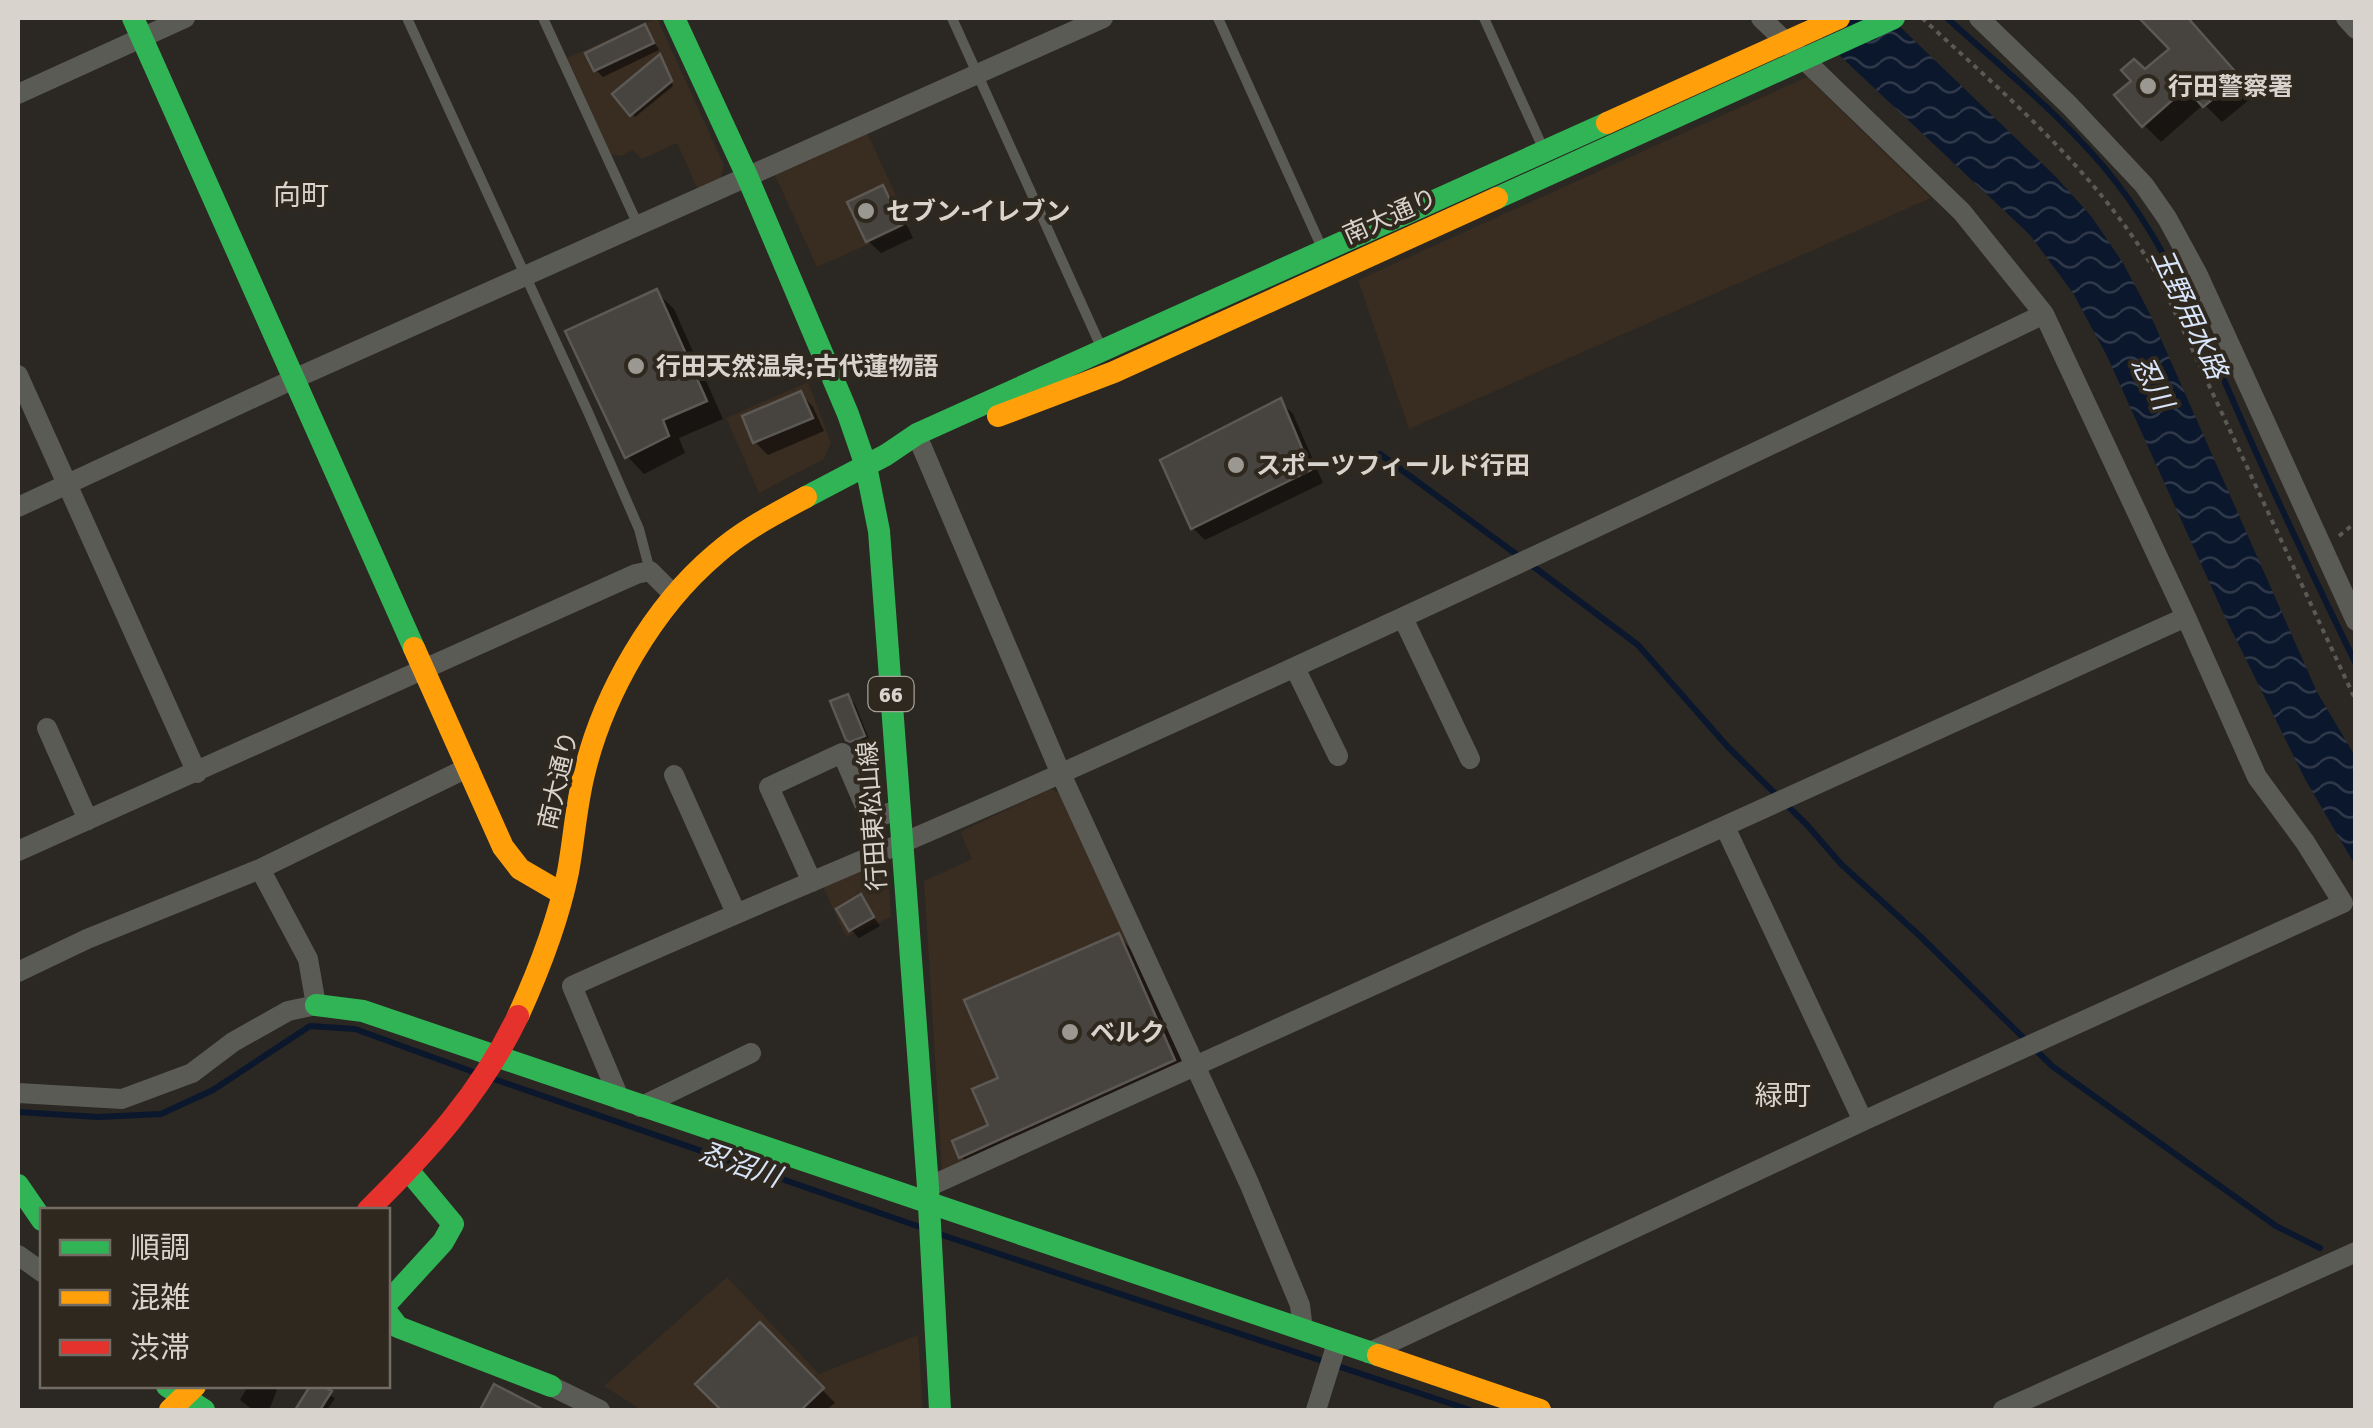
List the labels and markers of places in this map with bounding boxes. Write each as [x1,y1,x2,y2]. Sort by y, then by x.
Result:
place label: 行田警察署 [2168,71,2293,102]
marker: 行田警察署 [2137,75,2159,97]
place label: セブン-イレブン [886,196,1070,227]
marker: セブン-イレブン [855,200,877,222]
place label: 行田天然温泉;古代蓮物語 [656,351,938,382]
marker: 行田天然温泉;古代蓮物語 [625,355,647,377]
place label: スポーツフィールド行田 [1256,450,1530,481]
marker: スポーツフィールド行田 [1225,454,1247,476]
place label: ベルク [1090,1017,1165,1048]
marker: ベルク [1059,1021,1081,1043]

